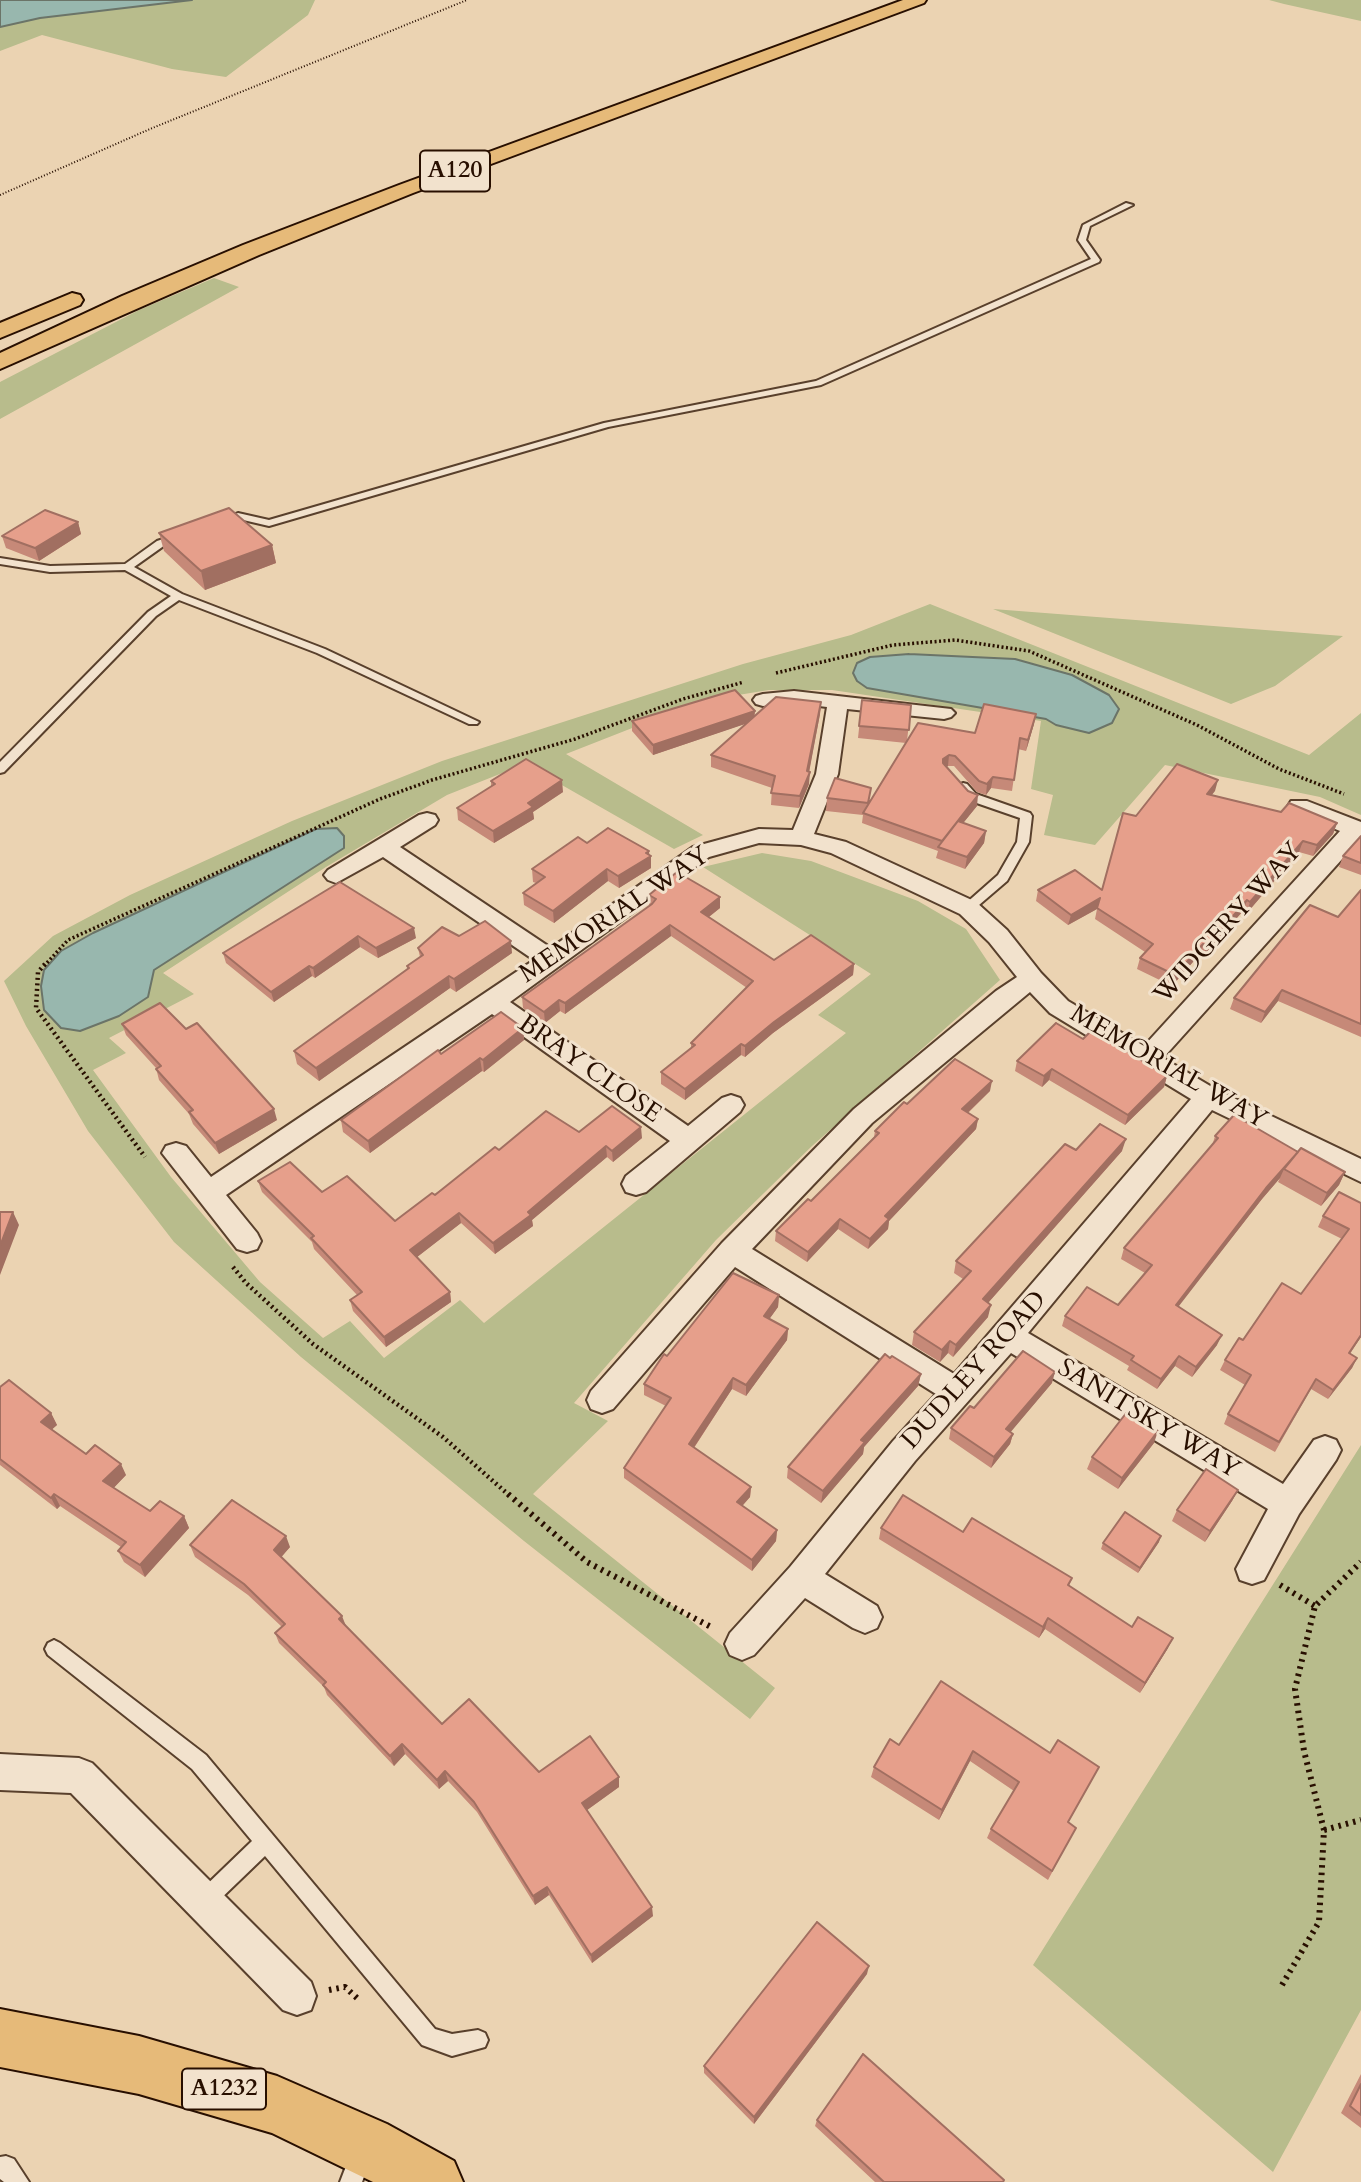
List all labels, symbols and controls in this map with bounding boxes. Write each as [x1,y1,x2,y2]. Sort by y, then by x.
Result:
road number: A120 [420,150,490,191]
street label: WIDGERY WAY [1148,837,1310,1011]
street label: MEMORIAL WAY [514,841,716,991]
street label: MEMORIAL WAY [1064,999,1272,1137]
street label: BRAY CLOSE [511,1009,667,1131]
street label: DUDLEY ROAD [896,1286,1054,1456]
street label: SANITSKY WAY [1051,1353,1245,1487]
road number: A1232 [182,2068,266,2110]

